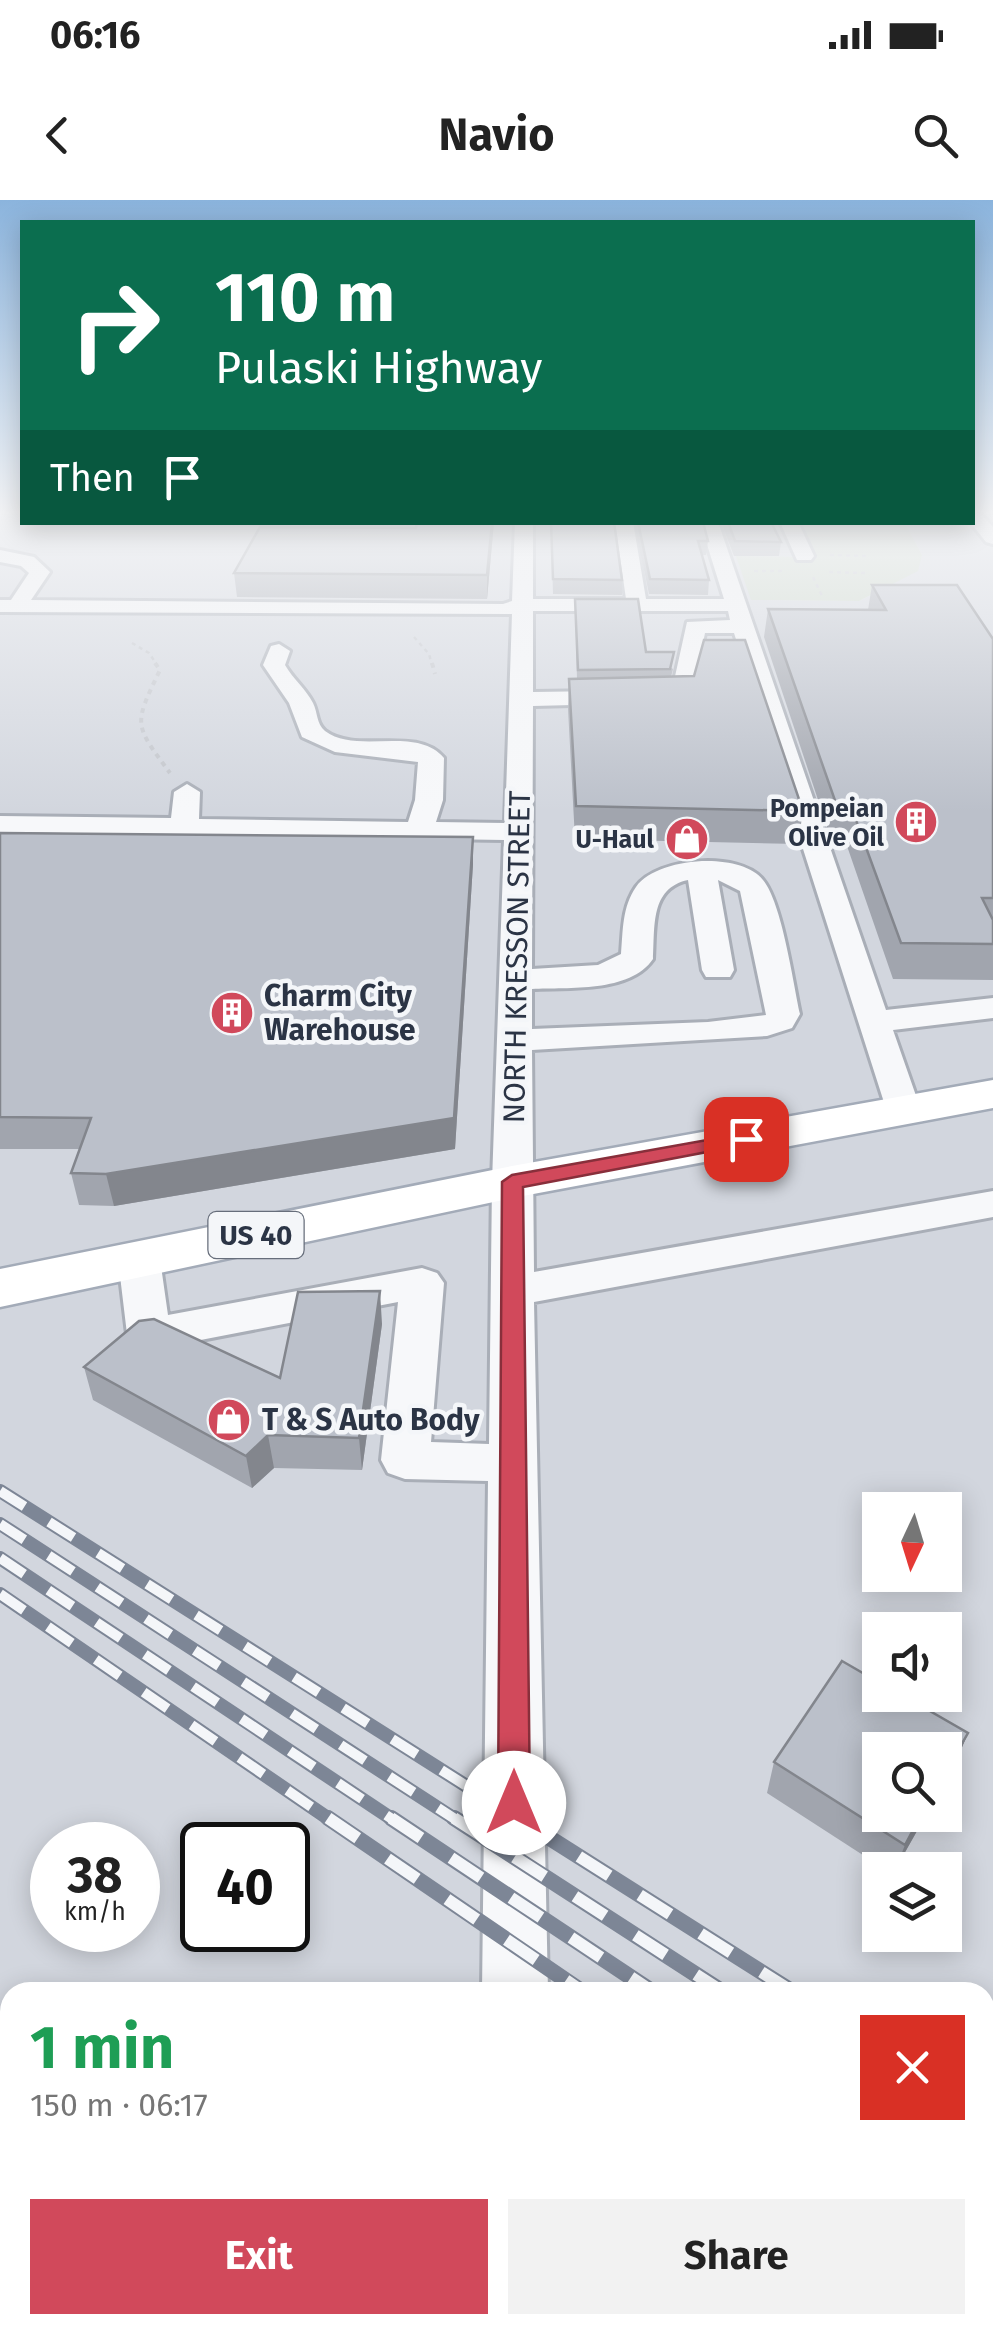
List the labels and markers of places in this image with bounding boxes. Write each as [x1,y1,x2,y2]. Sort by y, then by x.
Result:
place label: Pompeian Olive Oil [770,794,885,853]
building icon: Pompeian Olive Oil [893,799,939,845]
shop icon: U-Haul [664,816,710,862]
place label: U-Haul [575,825,655,855]
place label: Charm City Warehouse [264,978,416,1048]
building icon: Charm City Warehouse [209,990,255,1036]
pin [704,1097,789,1182]
shop icon: T & S Auto Body [206,1397,252,1443]
place label: T & S Auto Body [262,1402,480,1438]

